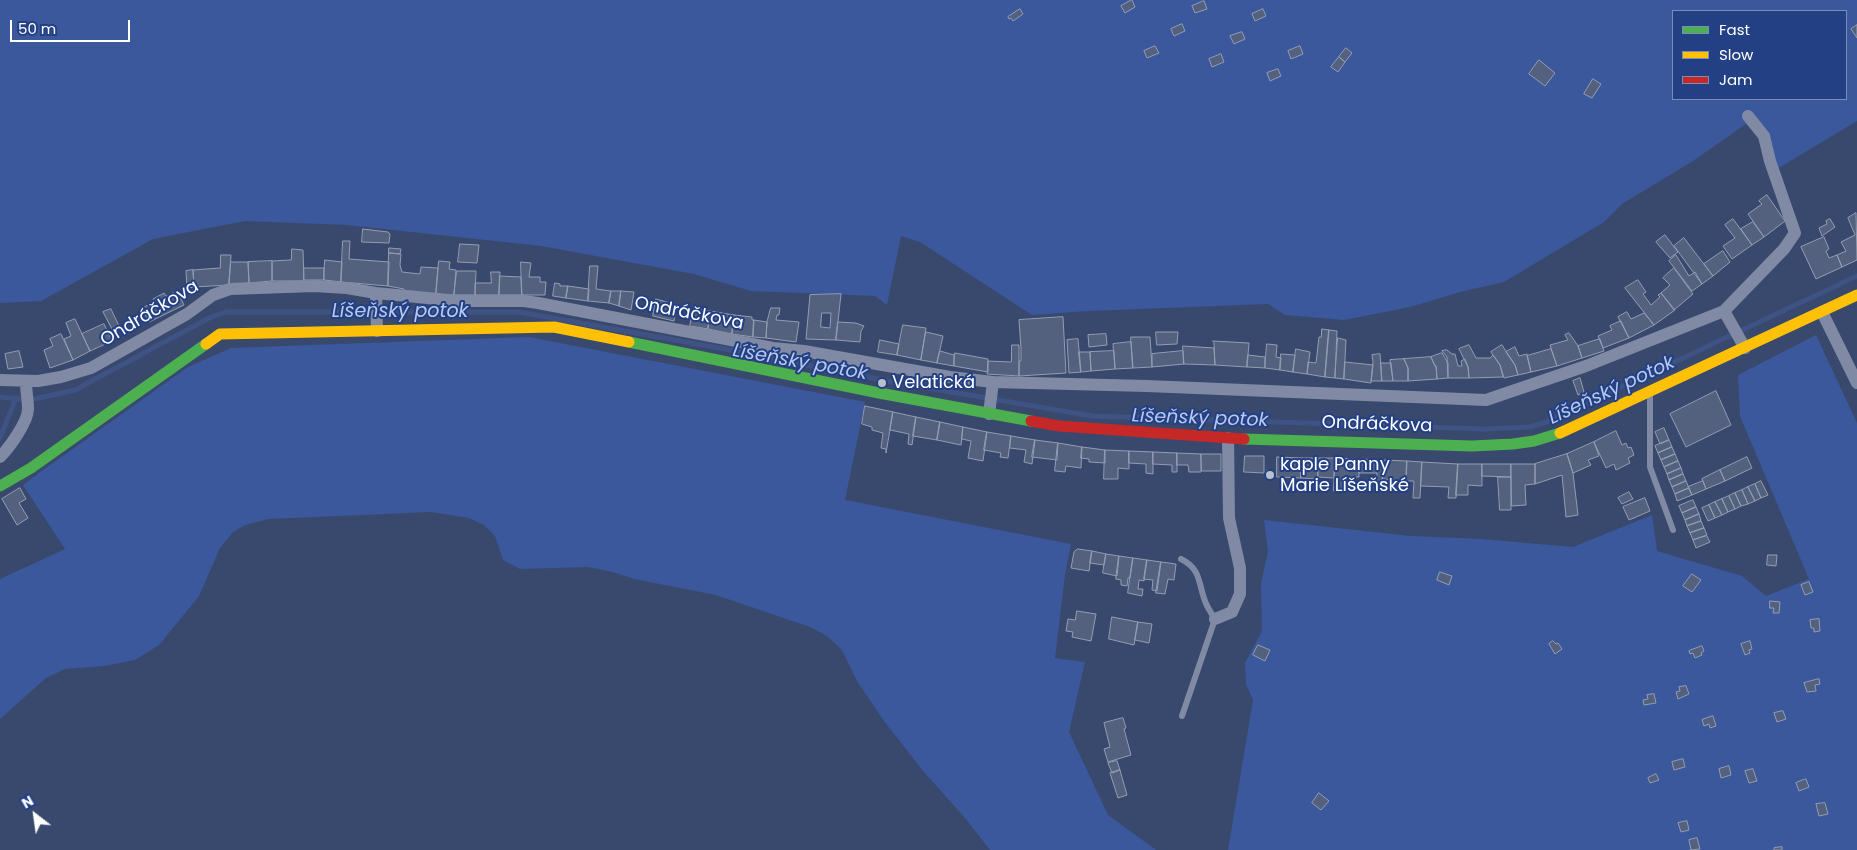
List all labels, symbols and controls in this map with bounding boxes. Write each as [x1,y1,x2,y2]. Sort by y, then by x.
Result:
scale bar [12,10,132,42]
legend [1672,10,1847,100]
text: 50 m [18,18,56,39]
text: Fast [1719,19,1750,40]
text: Slow [1719,44,1753,65]
text: Jam [1719,69,1753,90]
street label: Ondráčkova [97,276,203,352]
street label: Ondráčkova [633,293,745,335]
water label: Líšeňský potok [332,301,468,323]
water label: Líšeňský potok [731,340,869,386]
water label: Líšeňský potok [1545,352,1679,430]
place label: Velatická [892,372,975,394]
marker: Velatická [876,377,888,389]
water label: Líšeňský potok [1131,405,1269,433]
street label: Ondráčkova [1321,412,1433,438]
place label: kaple Panny Marie Líšeňské [1280,454,1409,496]
marker: kaple Panny Marie Líšeňské [1264,469,1276,481]
north arrow [10,790,60,840]
text: N [18,791,37,813]

